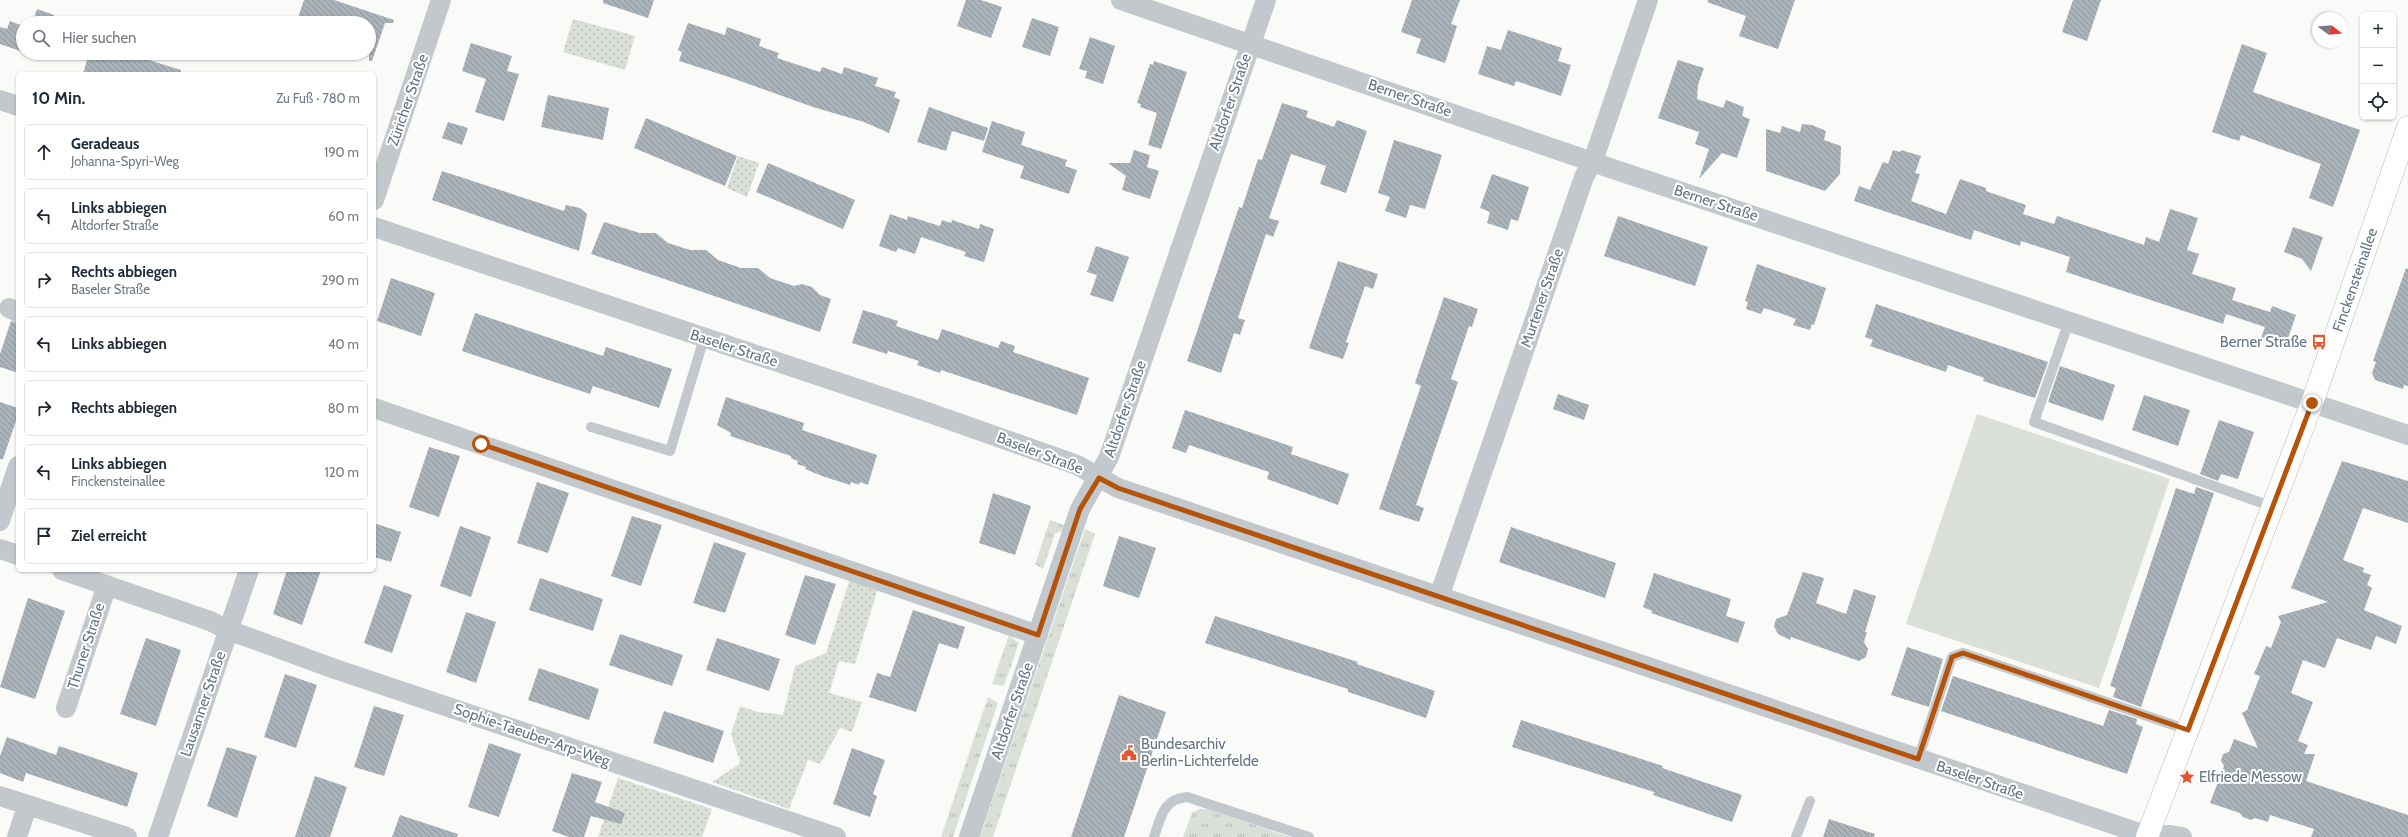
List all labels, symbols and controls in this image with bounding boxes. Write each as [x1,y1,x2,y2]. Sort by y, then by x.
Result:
north arrow [2312,12,2348,48]
map controls [2360,12,2396,120]
button: + [2360,12,2396,48]
search box [16,16,376,60]
icon: search [30,27,52,49]
text: Hier suchen [62,29,137,47]
button: − [2360,48,2396,84]
street label: Züricher Straße [384,51,432,148]
street label: Altdorfer Straße [1205,51,1255,153]
street label: Berner Straße [1366,75,1454,121]
button: locate [2360,84,2396,120]
text: 10 Min. [32,88,85,108]
text: Zu Fuß · 780 m [276,90,360,106]
text: Geradeaus [71,135,139,153]
icon: ahead [33,141,55,163]
text: 190 m [324,144,359,160]
text: Johanna-Spyri-Weg [71,153,179,169]
street label: Berner Straße [1672,181,1761,225]
text: Links abbiegen [71,199,167,217]
icon: left [33,205,55,227]
text: 60 m [328,208,359,224]
text: Altdorfer Straße [71,217,159,233]
street label: Finckensteinallee [2329,225,2381,334]
street label: Murtener Straße [1517,246,1567,350]
text: Rechts abbiegen [71,263,177,281]
icon: right [33,269,55,291]
text: 290 m [321,272,359,288]
text: Baseler Straße [71,281,150,297]
street label: Baseler Straße [688,325,780,371]
icon: left [33,333,55,355]
place label: Berner Straße [2220,333,2307,351]
bus stop icon: Berner Straße [2310,333,2328,351]
text: Links abbiegen [71,335,167,353]
text: 40 m [328,336,359,352]
street label: Altdorfer Straße [1100,358,1150,460]
route end [2303,394,2321,412]
icon: right [33,397,55,419]
text: Rechts abbiegen [71,399,177,417]
text: 80 m [328,400,359,416]
street label: Baseler Straße [994,428,1086,478]
route start [472,435,490,453]
text: Links abbiegen [71,455,167,473]
icon: left [33,461,55,483]
text: 120 m [325,464,359,480]
text: Finckensteinallee [71,473,165,489]
icon: arrive [33,525,55,547]
text: Ziel erreicht [71,527,147,545]
street label: Thuner Straße [64,600,109,691]
street label: Lausanner Straße [177,649,230,759]
street label: Altdorfer Straße [987,660,1037,762]
street label: Sophie-Taeuber-Arp-Weg [452,700,613,770]
place label: Bundesarchiv Berlin-Lichterfelde [1141,735,1259,770]
public building icon: Bundesarchiv Berlin-Lichterfelde [1120,744,1138,762]
street label: Baseler Straße [1934,757,2026,803]
place icon: Elfriede Messow [2178,768,2196,786]
place label: Elfriede Messow [2199,768,2302,786]

